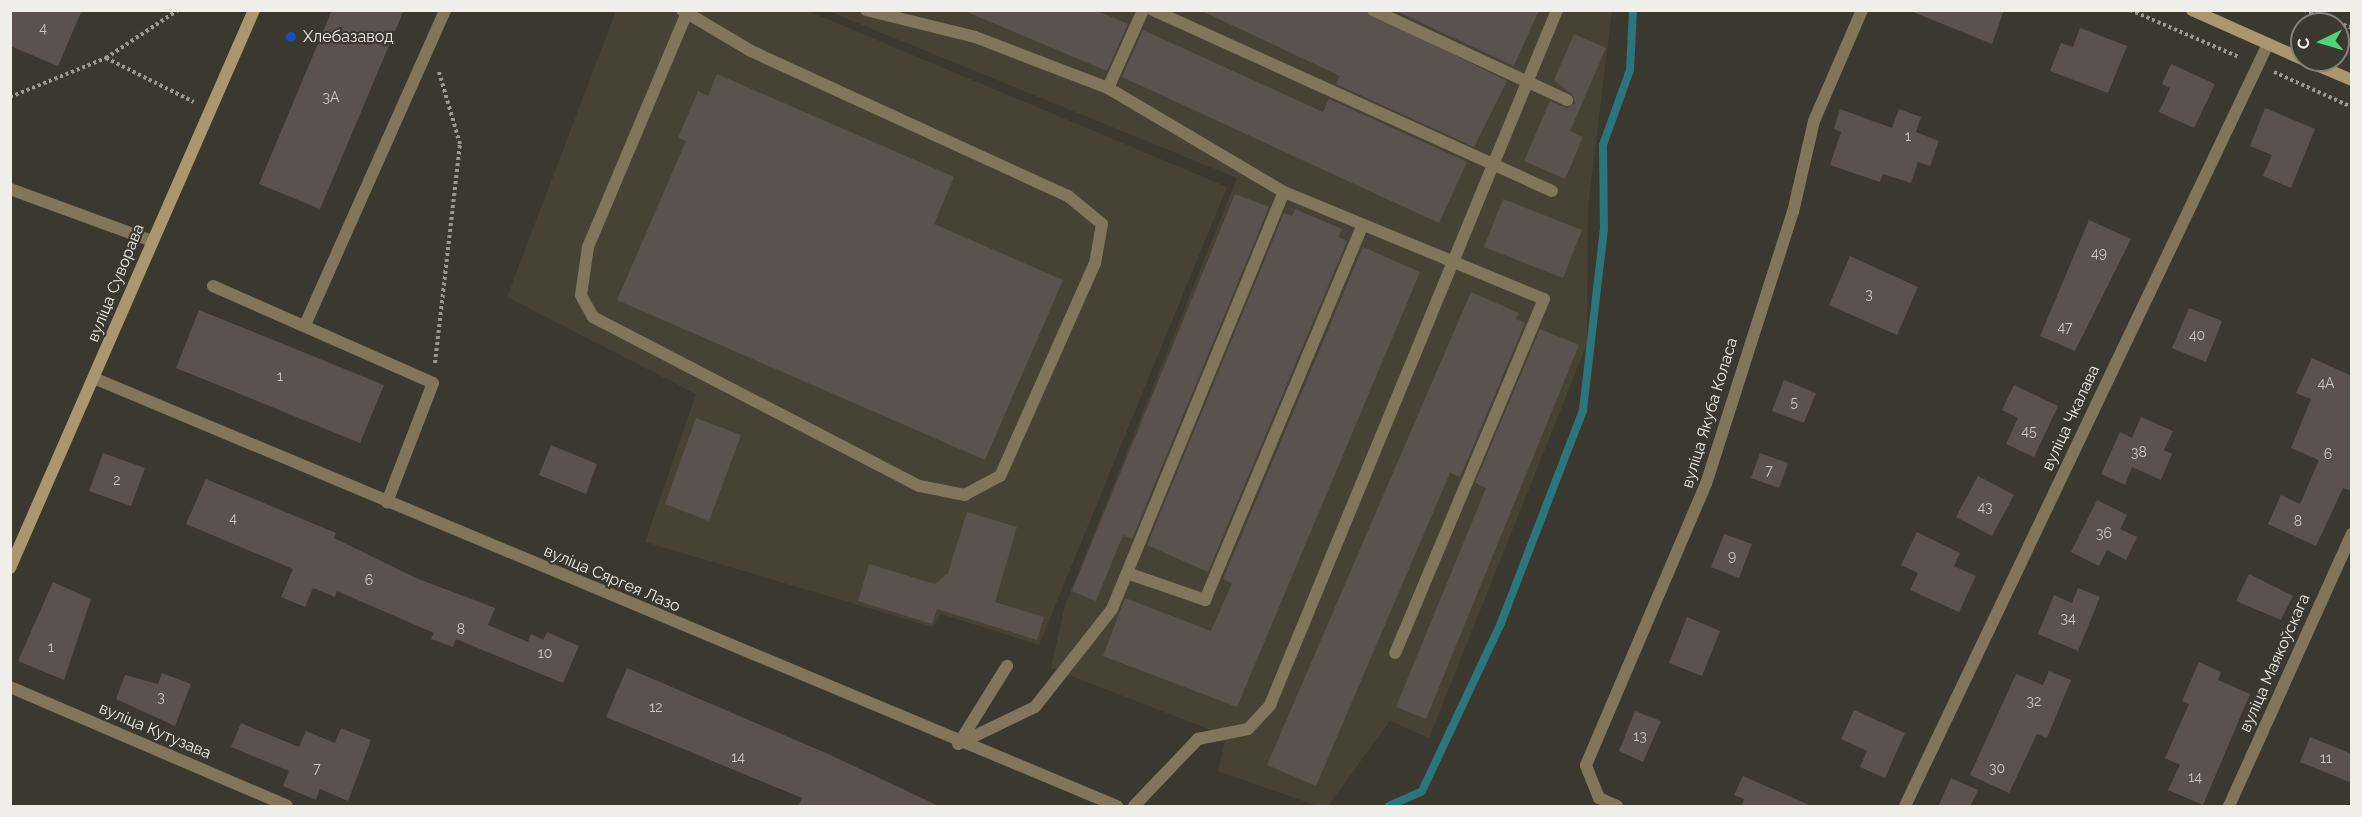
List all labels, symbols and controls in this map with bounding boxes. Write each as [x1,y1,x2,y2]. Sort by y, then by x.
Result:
north arrow [2290,12,2350,72]
house number: 4 [39,20,47,36]
place label: Хлебазавод [303,27,393,47]
marker: Хлебазавод [284,30,298,44]
text: С [2294,37,2314,50]
house number: 3А [323,89,339,105]
house number: 1 [1905,128,1911,144]
street label: вуліца Суворава [84,221,148,345]
house number: 49 [2091,245,2107,261]
house number: 3 [1865,286,1873,302]
house number: 47 [2057,319,2073,335]
house number: 40 [2189,327,2205,343]
street label: вуліца Якуба Коласа [1678,336,1742,490]
street label: вуліца Чкалава [2038,362,2104,474]
house number: 1 [277,368,283,384]
house number: 4А [2317,375,2335,391]
house number: 5 [1790,394,1798,410]
house number: 45 [2021,423,2037,439]
house number: 38 [2131,444,2147,460]
house number: 6 [2324,446,2332,462]
house number: 7 [1765,462,1773,478]
house number: 2 [113,472,121,488]
house number: 43 [1977,499,1993,515]
house number: 4 [229,510,237,526]
house number: 8 [2294,513,2302,529]
house number: 36 [2096,525,2112,541]
street label: вуліца Сяргея Лазо [541,542,683,616]
house number: 9 [1728,548,1736,564]
house number: 6 [365,572,373,588]
street label: вуліца Маякоўскага [2236,591,2314,735]
house number: 34 [2060,610,2076,626]
house number: 8 [457,621,465,637]
house number: 1 [48,639,54,655]
house number: 10 [538,645,552,661]
house number: 3 [157,689,165,705]
house number: 32 [2027,693,2041,709]
street label: вуліца Кутузава [96,699,214,763]
house number: 12 [649,699,663,715]
house number: 13 [1633,728,1647,744]
house number: 14 [731,749,745,765]
house number: 11 [2320,750,2332,766]
house number: 7 [313,760,321,776]
house number: 30 [1989,760,2005,776]
house number: 14 [2188,769,2202,785]

